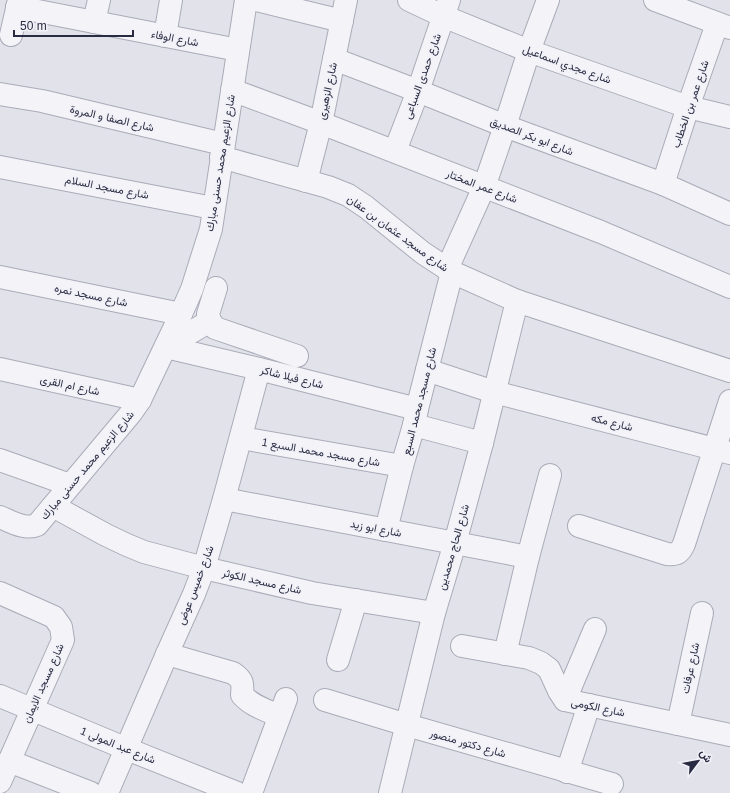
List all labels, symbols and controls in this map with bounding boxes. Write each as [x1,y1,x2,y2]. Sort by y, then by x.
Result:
scale bar [14,12,133,38]
text: 50 m [20,19,47,33]
street label: شارع الوفاء [150,28,200,51]
street label: شارع حمدى السباعى [401,31,445,121]
street label: شارع مجدي اسماعيل [520,42,613,89]
street label: شارع عمر بن الخطاب [669,58,713,150]
street label: شارع الزهيرى [315,61,341,121]
street label: شارع الزعيم محمد حسنى مبارك [203,93,239,233]
street label: شارع الصفا و المروة [68,102,155,136]
street label: شارع ابو بكر الصديق [488,115,576,159]
street label: شارع عمر المختار [443,167,519,207]
street label: شارع مسجد السلام [64,173,150,203]
street label: شارع مسجد عثمان بن عفان [344,192,451,275]
street label: شارع مسجد نمره [53,281,129,311]
street label: شارع مسجد محمد السبع [400,346,440,457]
street label: شارع فيلا شاكر [258,363,325,393]
street label: شارع ام القرى [39,373,101,399]
street label: شارع الزعيم محمد حسنى مبارك [38,408,138,523]
street label: شارع مكه [590,411,634,435]
street label: شارع مسجد محمد السبع 1 [261,436,381,470]
street label: شارع الحاج محمدين [435,502,473,592]
street label: شارع ابو زيد [349,517,403,541]
street label: شارع خميس عوض [174,543,218,627]
street label: شارع مسجد الكوثر [220,566,303,598]
street label: شارع مسجد الايمان [20,641,68,725]
street label: شارع عرفات [679,641,703,695]
street label: شارع الكومى [570,695,626,721]
street label: شارع عبد المولى 1 [78,724,158,768]
street label: شارع دكتور منصور [427,726,508,762]
north arrow [678,741,718,781]
text: ش [697,747,715,765]

